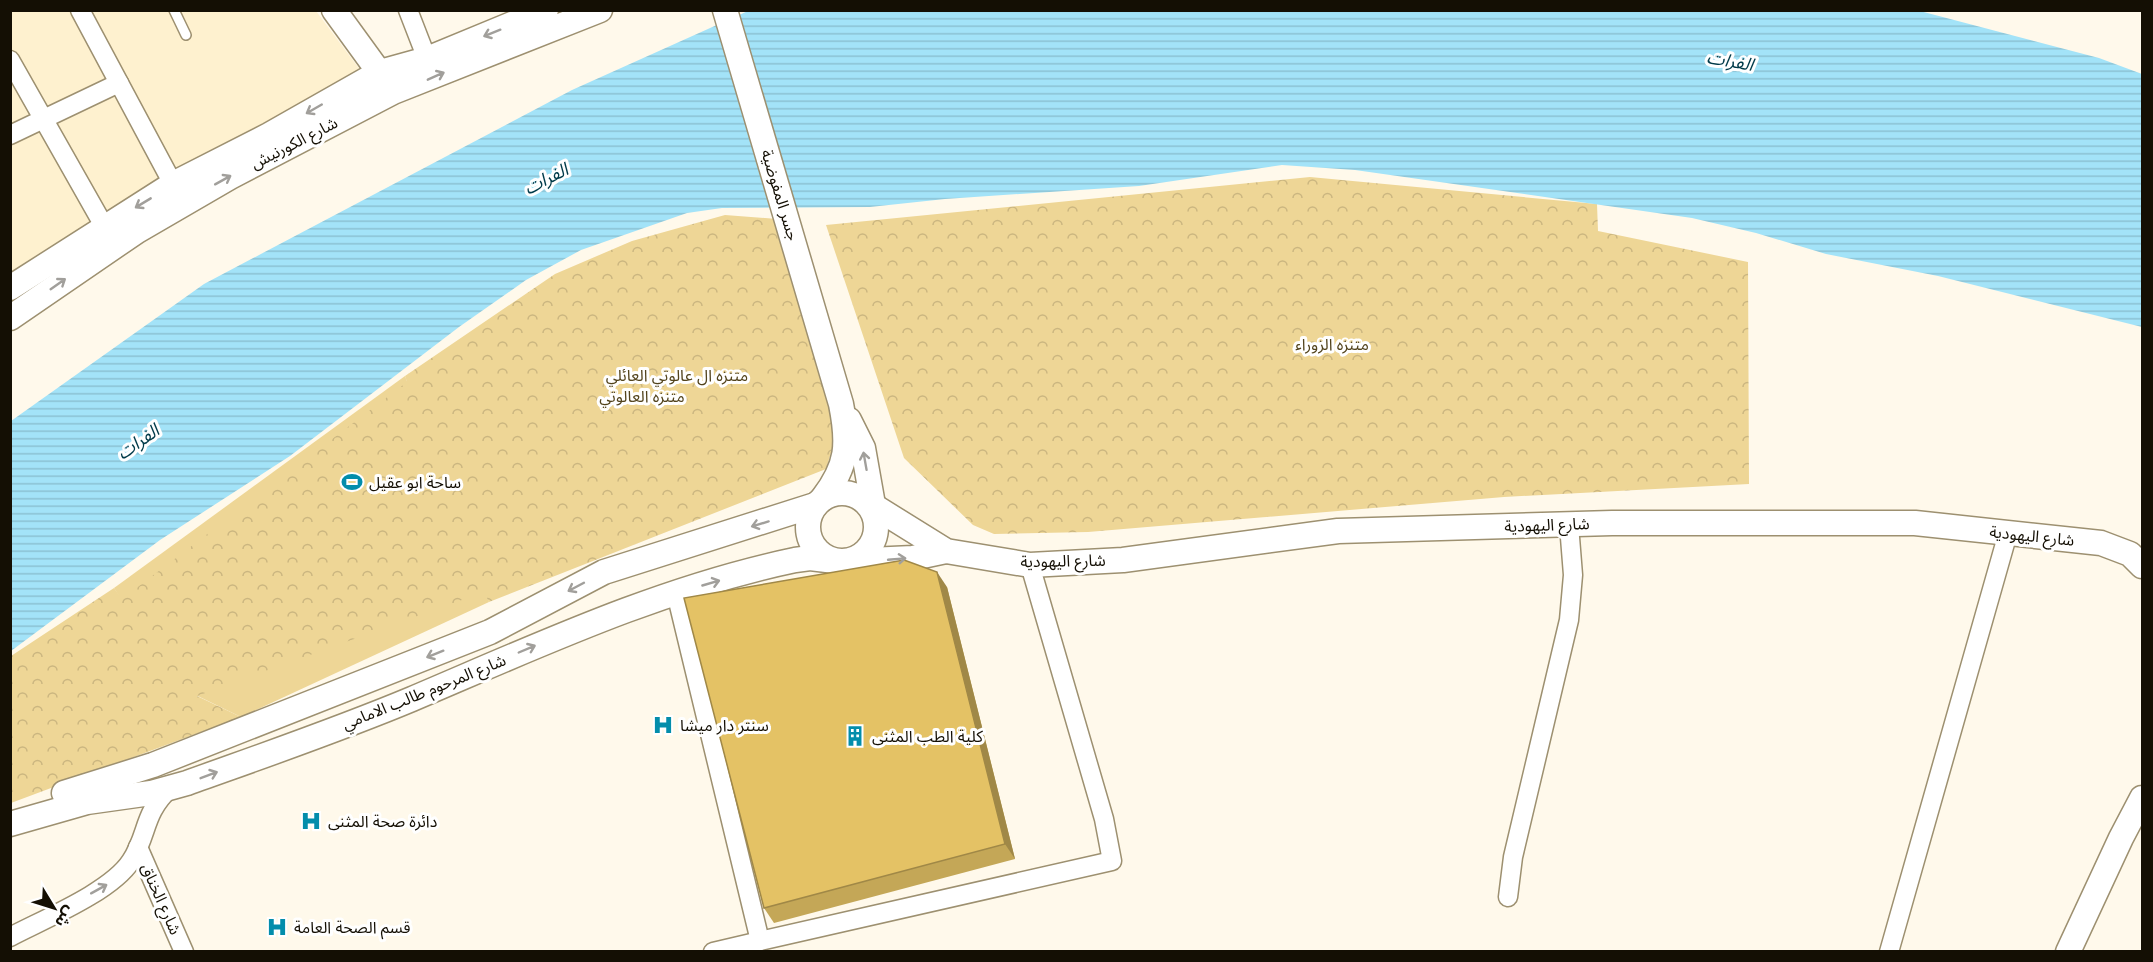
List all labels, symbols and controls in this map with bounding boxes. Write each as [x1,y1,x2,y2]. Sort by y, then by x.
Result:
one-way arrow [483,28,502,39]
water label: الفرات [1705,46,1757,76]
one-way arrow [426,69,444,81]
one-way arrow [306,103,323,115]
street label: شارع الكورنيش [247,113,342,176]
street label: جسر المفوضية [757,147,803,243]
water label: الفرات [520,158,573,199]
one-way arrow [215,174,232,186]
one-way arrow [135,197,152,209]
one-way arrow [50,278,66,290]
park label: متنزه الزوراء [1295,335,1369,354]
park label: متنزه ال عالوتي العائلي [606,366,748,387]
park label: متنزه العالوتي [599,387,685,408]
water label: الفرات [113,419,165,464]
one-way arrow [860,452,871,472]
sports icon: ساحة ابو عقيل [340,470,364,494]
place label: ساحة ابو عقيل [369,473,461,492]
street label: شارع اليهودية [1504,514,1590,539]
one-way arrow [751,519,770,530]
street label: شارع اليهودية [1988,522,2075,553]
street label: شارع اليهودية [1020,551,1106,574]
one-way arrow [886,553,906,564]
one-way arrow [701,577,720,588]
one-way arrow [568,581,585,593]
one-way arrow [518,643,536,654]
one-way arrow [426,649,445,660]
street label: شارع المرحوم طالب الامامي [339,650,510,736]
hospital icon: سنتر دار ميشا [651,713,675,737]
place label: سنتر دار ميشا [680,716,769,735]
building icon: كلية الطب المثنى [843,724,867,748]
place label: كلية الطب المثنى [872,727,983,746]
one-way arrow [200,769,218,780]
hospital icon: دائرة صحة المثنى [299,809,323,833]
place label: دائرة صحة المثنى [328,812,437,831]
street label: شارع الخناق [134,860,185,939]
north arrow [24,878,84,938]
one-way arrow [90,883,107,895]
text: ش [51,902,80,931]
hospital icon: قسم الصحة العامة [265,915,289,939]
place label: قسم الصحة العامة [294,918,410,940]

